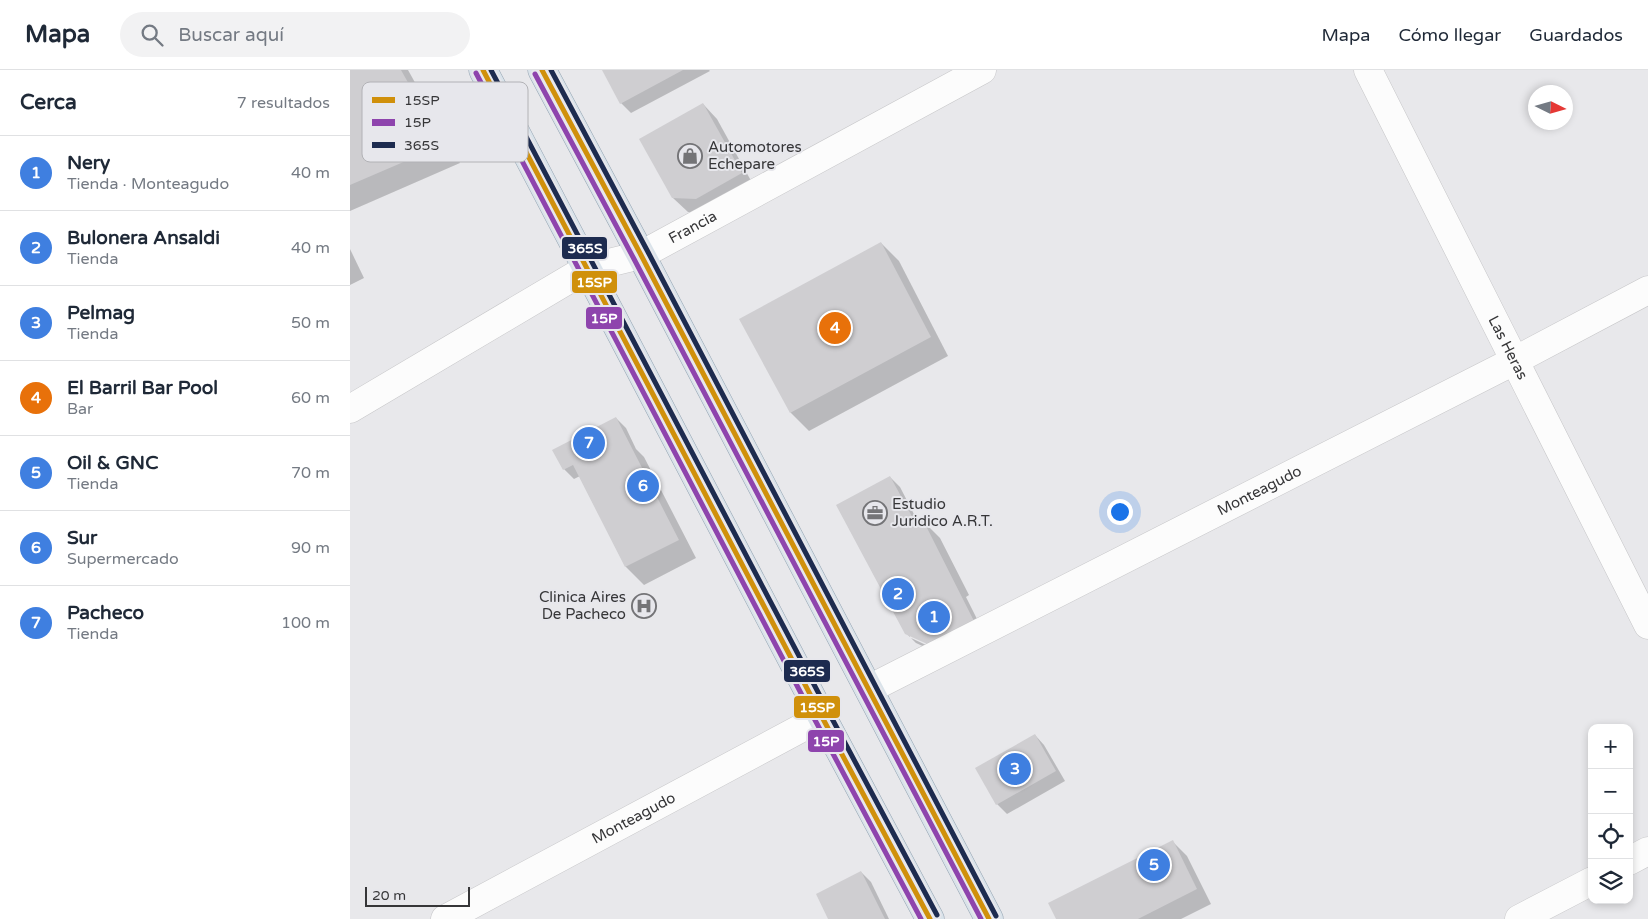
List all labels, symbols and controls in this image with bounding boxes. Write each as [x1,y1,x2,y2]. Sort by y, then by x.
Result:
search box [120,12,470,57]
text: Mapa [25,20,90,49]
icon: search [138,21,166,49]
text: Buscar aquí [178,24,284,46]
text: Mapa [1321,24,1370,46]
text: Cómo llegar [1398,24,1501,46]
text: Guardados [1529,24,1623,46]
legend [362,82,528,162]
north arrow [1528,85,1573,130]
text: Cerca [20,90,77,115]
text: 15SP [404,92,440,109]
text: 7 resultados [237,93,330,113]
text: 15P [404,114,431,131]
text: 365S [404,137,439,154]
place label: Automotores Echepare [708,138,802,173]
shop icon: Automotores Echepare [677,143,703,169]
text: Nery [67,152,110,174]
text: 1 [31,163,41,183]
text: 40 m [291,163,330,183]
text: Tienda · Monteagudo [67,174,229,194]
street label: Francia [665,207,720,247]
text: Bulonera Ansaldi [67,227,220,249]
line badge: 365S [561,236,608,260]
text: 2 [31,238,41,258]
text: 40 m [291,238,330,258]
text: 365S [568,240,603,257]
text: Tienda [67,249,118,269]
line badge: 15SP [571,270,618,294]
text: 15SP [576,274,612,291]
text: Pelmag [67,302,135,324]
line badge: 15P [585,306,623,330]
pin: 4 [819,309,851,347]
text: 15P [591,310,618,327]
text: 3 [31,313,41,333]
text: 50 m [291,313,330,333]
street label: Las Heras [1484,313,1532,383]
text: Tienda [67,324,118,344]
text: El Barril Bar Pool [67,377,218,399]
text: 4 [31,388,41,408]
text: 60 m [291,388,330,408]
text: Bar [67,399,93,419]
pin: 7 [573,424,605,462]
text: Oil & GNC [67,452,158,474]
street label: Monteagudo [1214,462,1305,519]
text: 5 [31,463,41,483]
text: 70 m [291,463,330,483]
pin: 6 [627,467,659,505]
text: Tienda [67,474,118,494]
place label: Estudio Juridico A.R.T. [892,495,993,530]
your location [1107,499,1133,525]
office icon: Estudio Juridico A.R.T. [862,500,888,526]
text: Sur [67,527,97,549]
text: 6 [31,538,41,558]
text: 90 m [291,538,330,558]
text: Supermercado [67,549,179,569]
pin: 2 [882,575,914,613]
place label: Clinica Aires De Pacheco [539,588,626,623]
hospital icon: Clinica Aires De Pacheco [631,593,657,619]
pin: 1 [918,598,950,636]
text: Pacheco [67,602,144,624]
text: 7 [31,613,41,633]
text: 100 m [281,613,330,633]
text: Tienda [67,624,118,644]
line badge: 365S [783,659,831,683]
text: 365S [790,663,825,680]
line badge: 15SP [793,695,841,719]
text: 15SP [799,699,835,716]
map controls [1588,724,1633,904]
button: + [1588,724,1633,769]
line badge: 15P [807,729,845,753]
text: 15P [813,733,840,750]
pin: 3 [999,750,1031,788]
button: − [1588,769,1633,814]
street label: Monteagudo [589,788,678,848]
button: locate [1588,814,1633,859]
pin: 5 [1138,846,1170,884]
button: layers [1588,859,1633,904]
scale bar [365,884,470,907]
text: 20 m [372,887,406,904]

